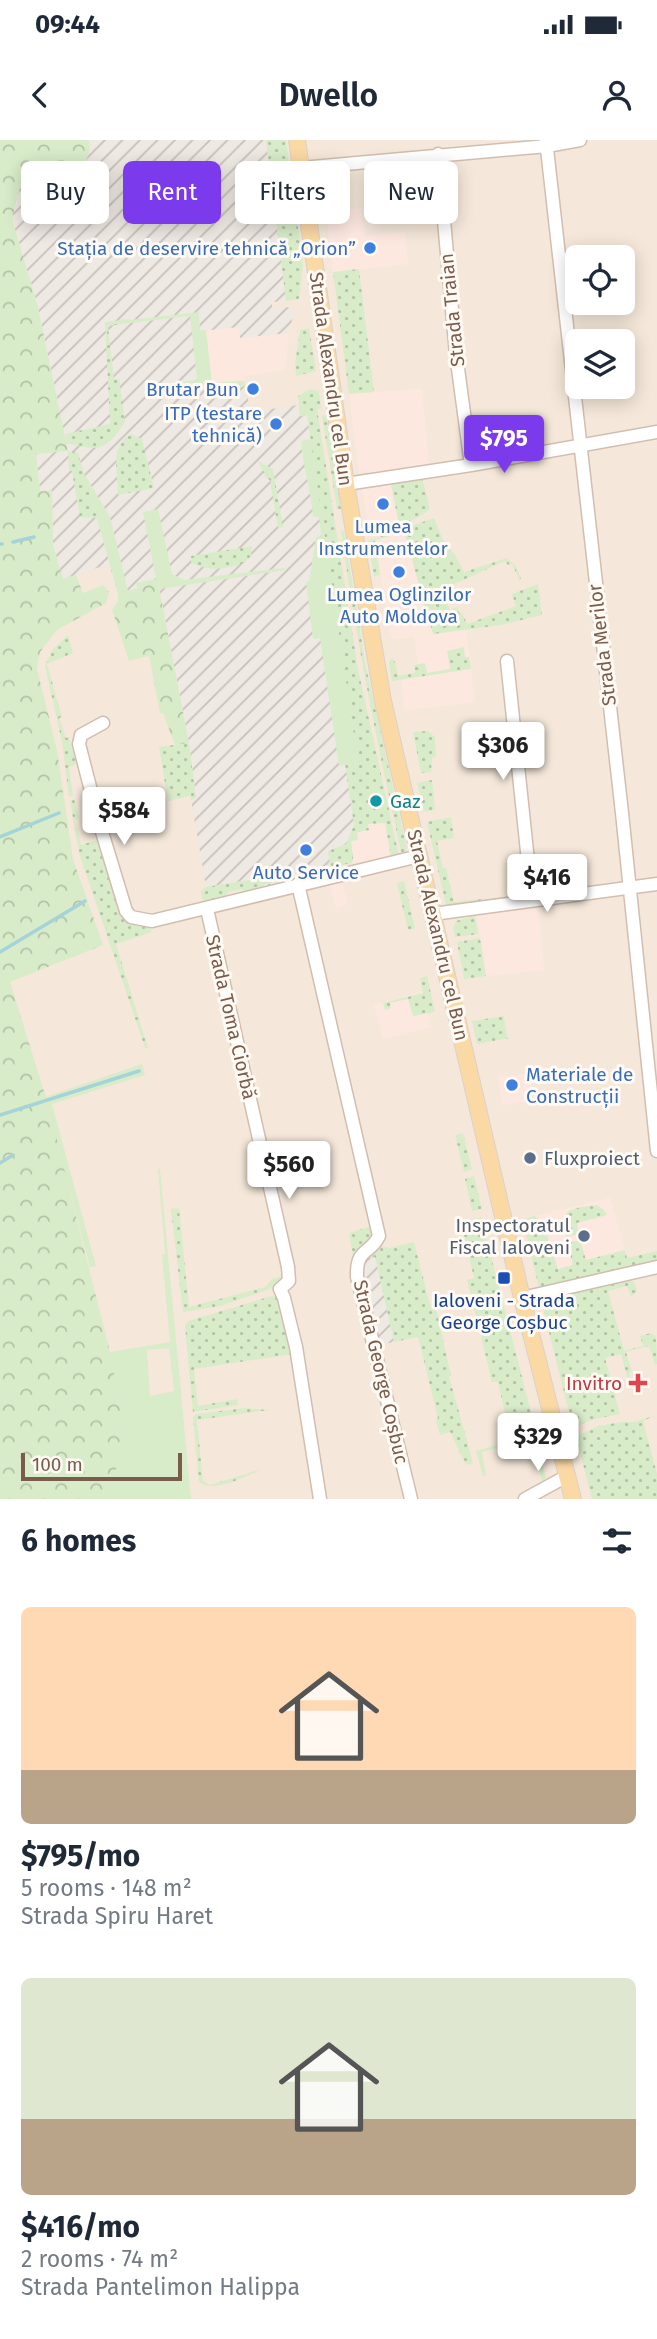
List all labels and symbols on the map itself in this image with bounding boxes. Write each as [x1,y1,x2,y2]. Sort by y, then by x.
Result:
place label: Stația de deservire tehnică „Orion” [57,237,356,261]
marker: Stația de deservire tehnică „Orion” [362,240,378,256]
street label: Strada Traian [435,252,469,368]
street label: Strada Alexandru cel Bun [305,270,357,488]
place label: Brutar Bun [146,378,239,401]
marker: Brutar Bun [245,381,261,397]
place label: ITP (testare tehnică) [164,402,262,447]
marker: ITP (testare tehnică) [268,416,284,432]
pin: $795 [463,416,545,475]
marker: Lumea Instrumentelor [375,496,391,512]
place label: Lumea Instrumentelor [318,515,448,560]
marker: Lumea Oglinzilor Auto Moldova [391,564,407,580]
street label: Strada Merilor [583,582,621,707]
place label: Lumea Oglinzilor Auto Moldova [327,583,472,628]
pin: $306 [462,722,544,782]
pin: $584 [83,788,165,847]
place label: Gaz [390,790,421,813]
marker: Gaz [368,793,384,809]
street label: Strada Alexandru cel Bun [402,827,474,1043]
marker: Auto Service [298,842,314,858]
pin: $416 [506,854,588,914]
place label: Auto Service [253,861,359,884]
street label: Strada Toma Ciorbă [201,932,261,1102]
place label: Materiale de Construcții [526,1063,633,1109]
marker: Materiale de Construcții [504,1077,520,1093]
pin: $560 [248,1142,330,1201]
place label: Fluxproiect [544,1147,640,1170]
marker: Fluxproiect [522,1150,538,1166]
place label: Inspectoratul Fiscal Ialoveni [449,1214,570,1259]
marker: Inspectoratul Fiscal Ialoveni [576,1228,592,1244]
marker: Ialoveni - Strada George Coșbuc [496,1270,512,1286]
street label: Strada George Coșbuc [348,1278,413,1466]
place label: Ialoveni - Strada George Coșbuc [433,1289,575,1335]
place label: Invitro [566,1372,622,1395]
marker: Invitro [628,1373,648,1393]
pin: $329 [497,1414,579,1473]
scale bar [21,1450,182,1482]

